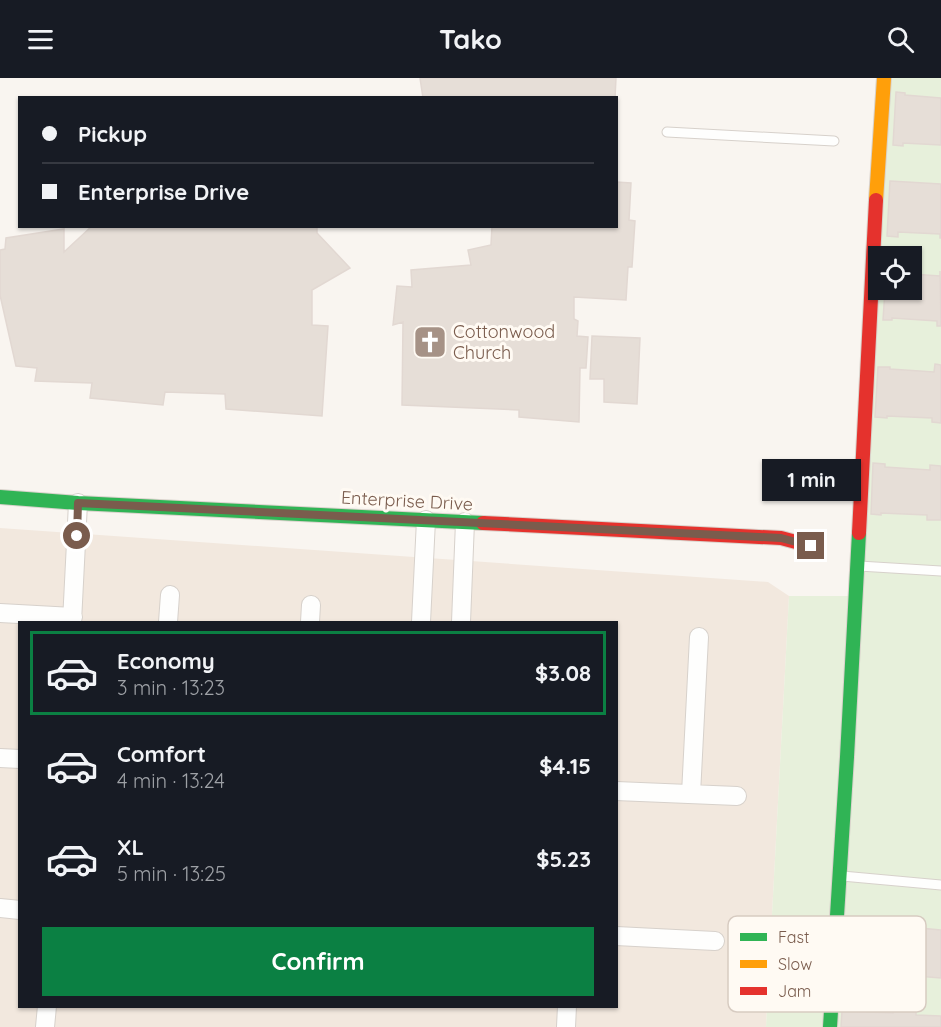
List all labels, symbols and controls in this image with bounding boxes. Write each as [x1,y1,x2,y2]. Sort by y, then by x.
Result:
text: Tako [439,22,502,56]
icon: menu [24,23,57,56]
icon: search [884,23,917,56]
text: Pickup [78,120,147,148]
text: Enterprise Drive [78,178,249,206]
map controls [868,246,922,300]
button: locate [868,246,922,300]
place label: Cottonwood Church [453,320,555,364]
church icon: Cottonwood Church [412,324,448,360]
callout: 1 min [762,459,860,501]
text: 1 min [787,467,836,492]
street label: Enterprise Drive [340,486,474,515]
route start [63,522,90,549]
route end [797,532,824,559]
icon: car [45,646,99,700]
text: Economy [117,647,215,675]
text: $3.08 [535,659,591,687]
text: 3 min · 13:23 [117,675,225,700]
icon: car [45,739,99,793]
text: Comfort [117,740,206,768]
text: $4.15 [539,752,591,780]
text: 4 min · 13:24 [117,768,225,793]
icon: car [45,832,99,886]
text: XL [117,833,144,861]
text: $5.23 [536,845,591,873]
text: 5 min · 13:25 [117,861,226,886]
legend [728,916,926,1012]
button: Confirm [42,927,594,996]
text: Fast [778,927,809,947]
text: Slow [778,954,812,974]
text: Jam [778,981,811,1001]

